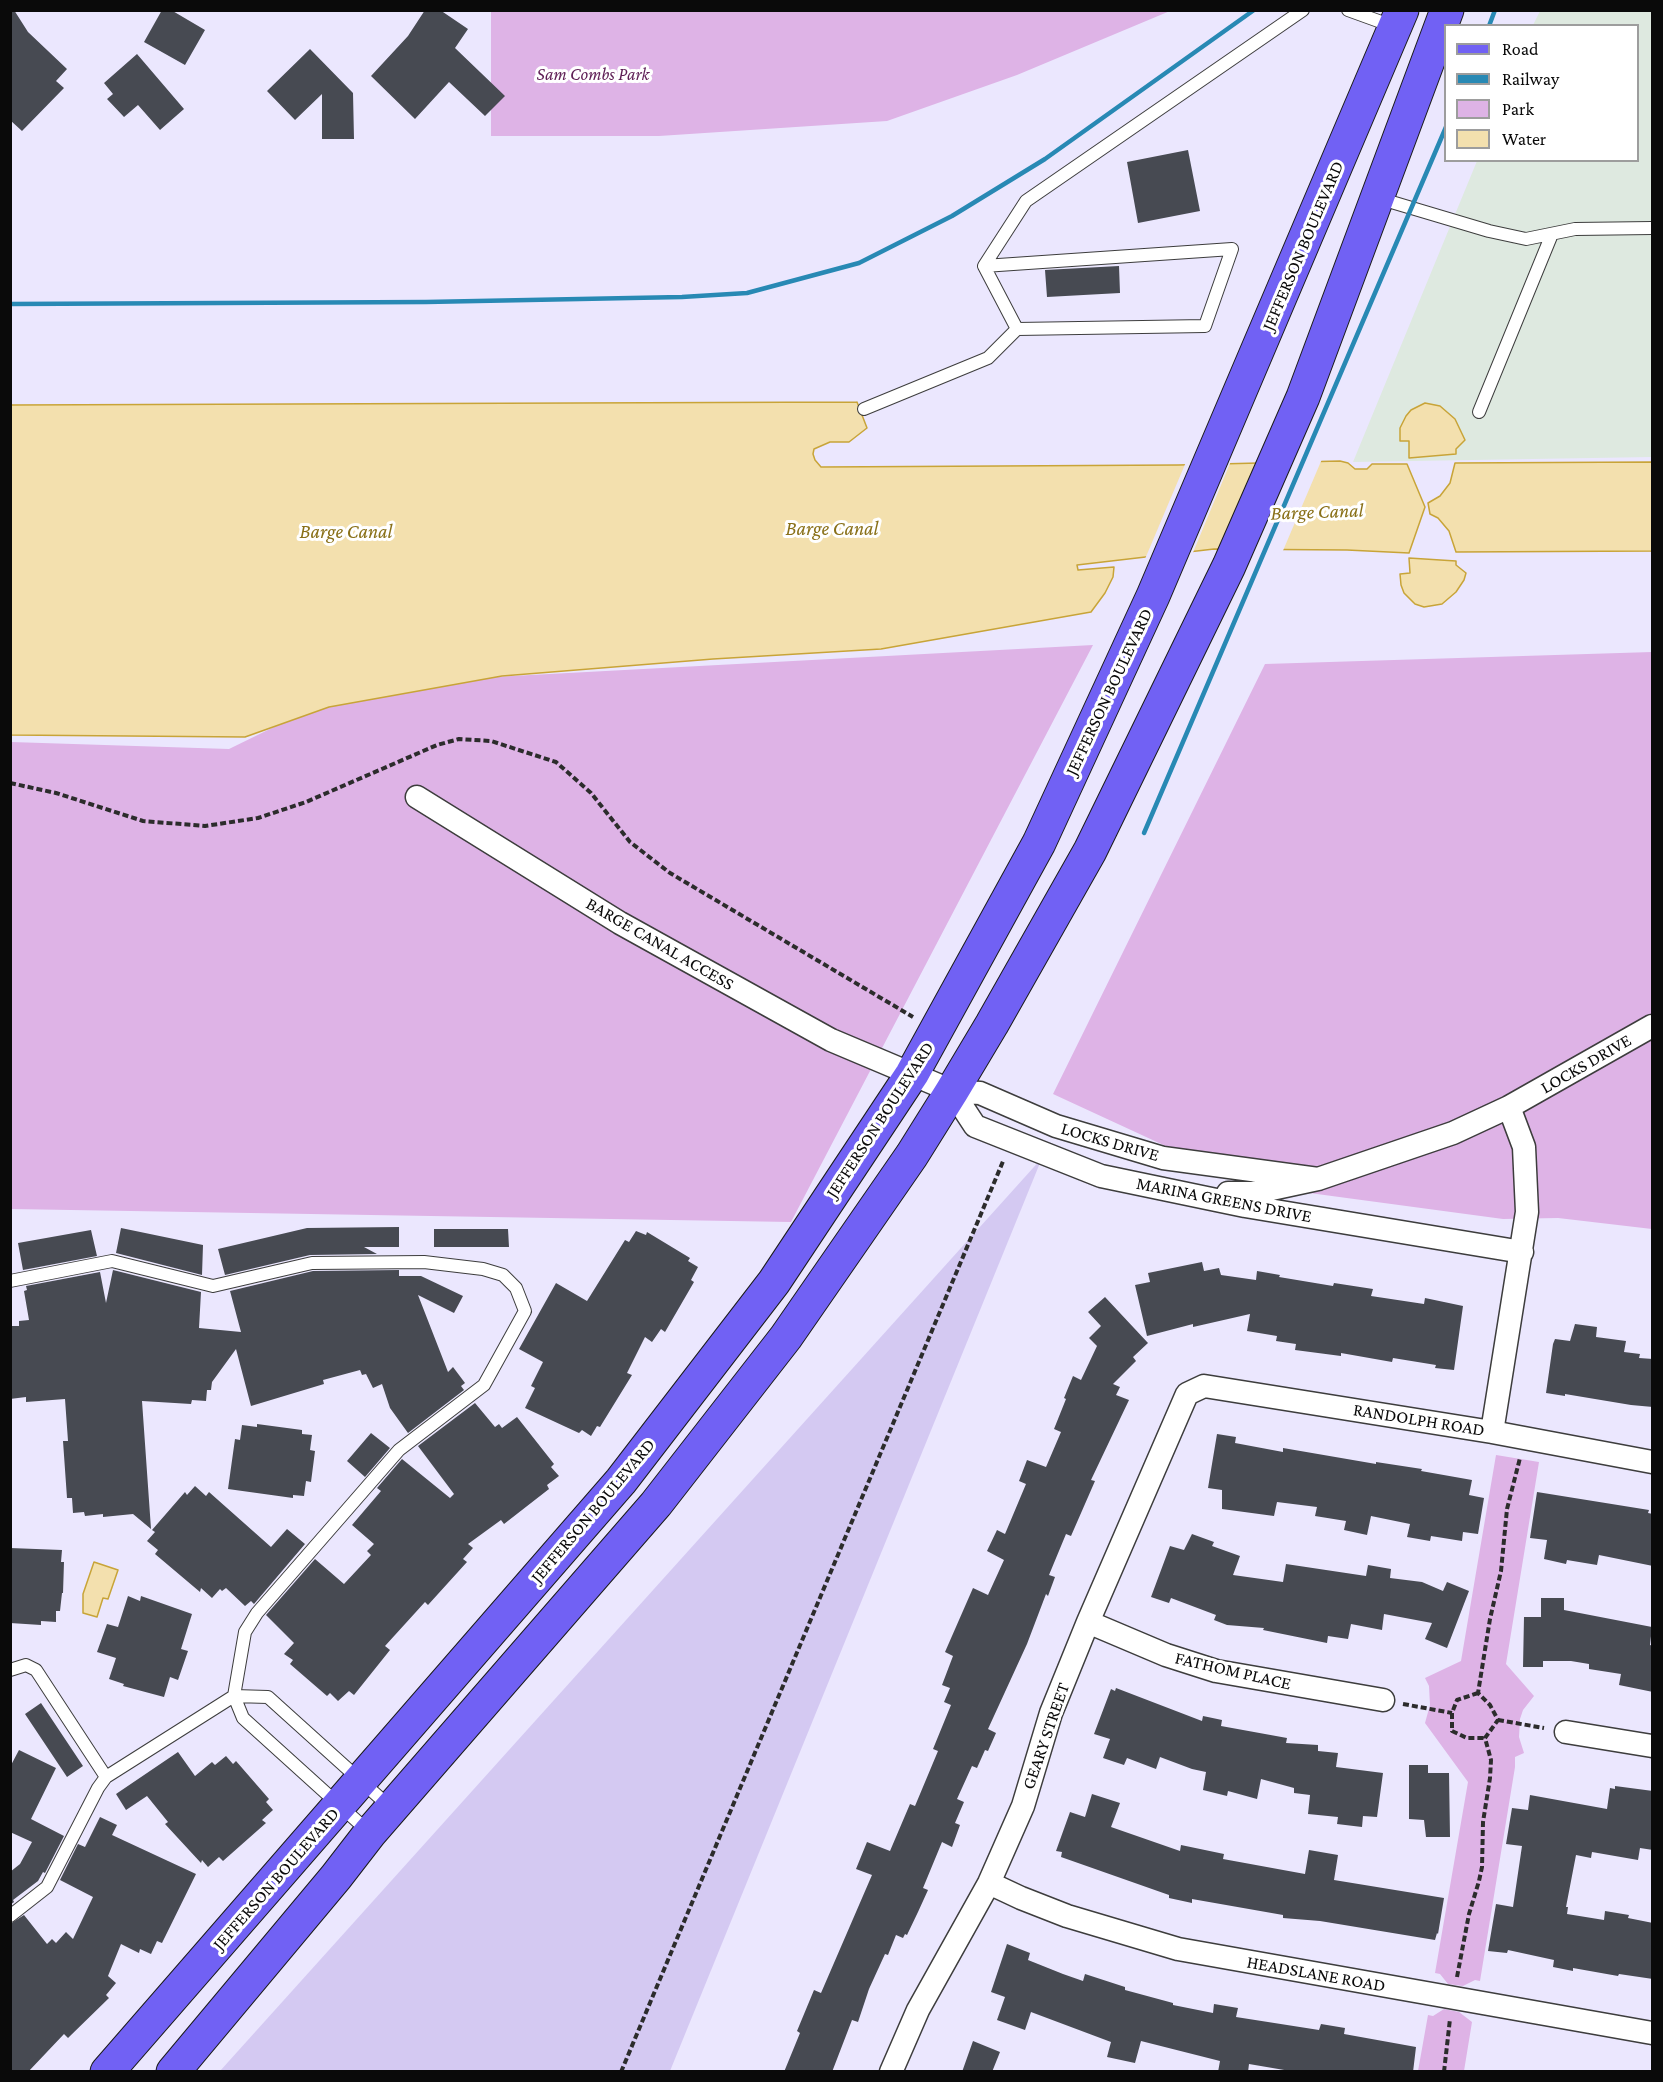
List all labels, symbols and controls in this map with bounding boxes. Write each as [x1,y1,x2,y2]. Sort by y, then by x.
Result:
legend [1444,24,1639,162]
text: Road [1502,39,1539,59]
park label: Sam Combs Park [537,63,649,85]
text: Railway [1502,69,1559,89]
text: Park [1502,99,1534,119]
text: Water [1502,129,1546,149]
street label: JEFFERSON BOULEVARD [1257,158,1349,334]
water label: Barge Canal [1270,498,1364,526]
water label: Barge Canal [786,517,878,541]
water label: Barge Canal [300,520,392,544]
street label: JEFFERSON BOULEVARD [1061,605,1157,779]
street label: BARGE CANAL ACCESS [582,893,738,995]
street label: LOCKS DRIVE [1537,1029,1635,1099]
street label: JEFFERSON BOULEVARD [821,1038,939,1202]
street label: LOCKS DRIVE [1058,1118,1162,1166]
street label: MARINA GREENS DRIVE [1135,1172,1313,1228]
street label: RANDOLPH ROAD [1352,1399,1486,1441]
street label: JEFFERSON BOULEVARD [526,1434,660,1588]
street label: FATHOM PLACE [1173,1647,1293,1695]
street label: GEARY STREET [1018,1680,1074,1792]
street label: JEFFERSON BOULEVARD [208,1803,344,1955]
street label: HEADSLANE ROAD [1245,1951,1387,1997]

